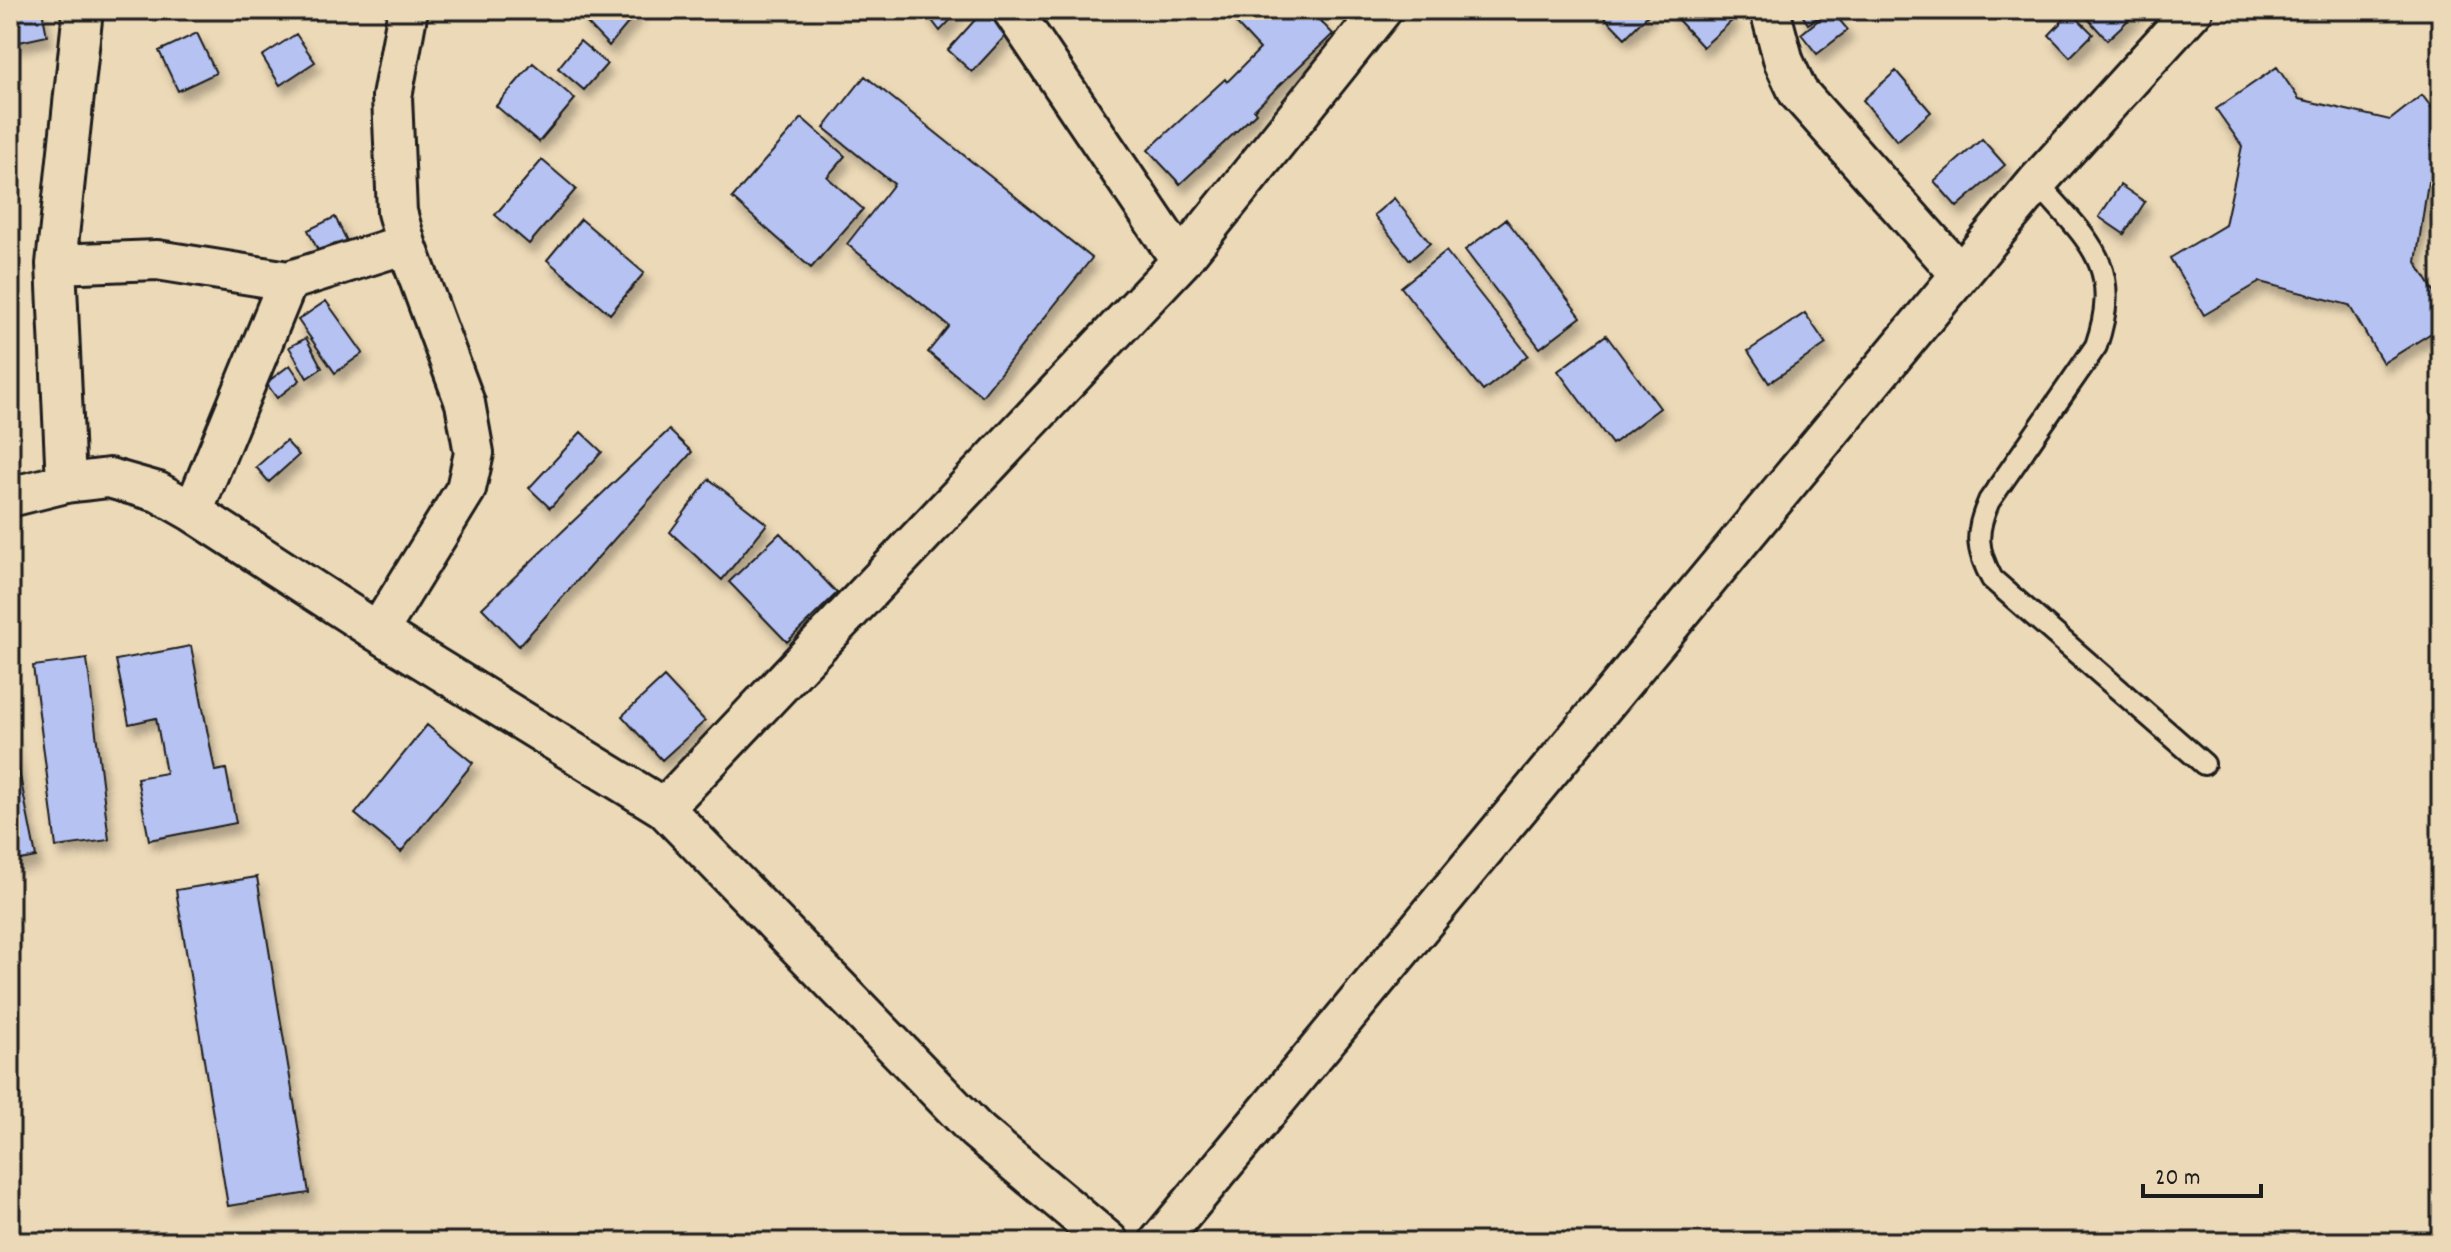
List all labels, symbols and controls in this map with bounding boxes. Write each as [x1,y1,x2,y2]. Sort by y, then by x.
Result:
scale bar [2143,1148,2261,1198]
text: 20 m [2155,1162,2201,1196]

